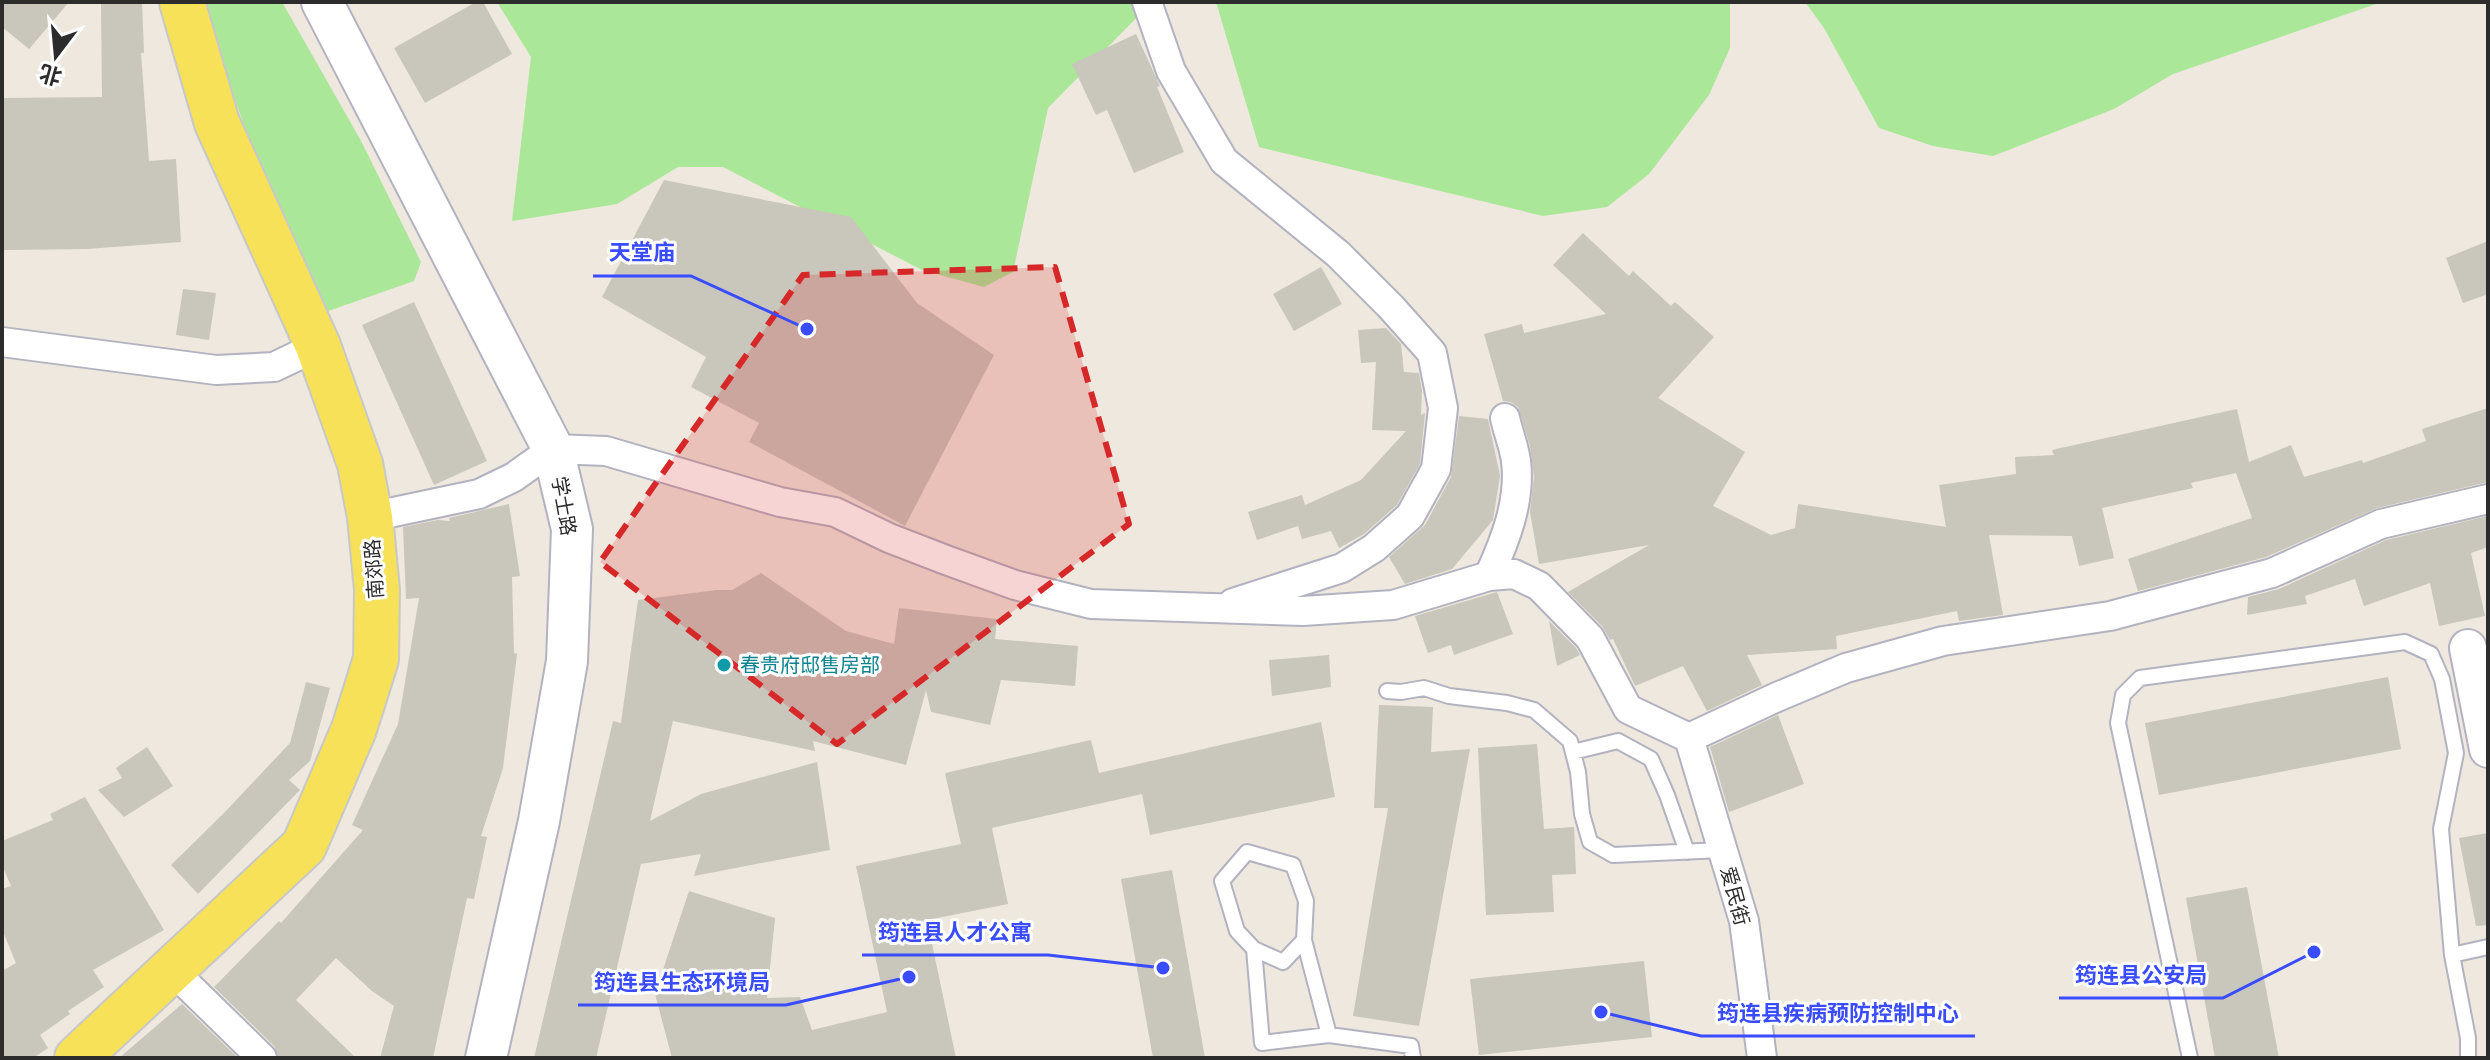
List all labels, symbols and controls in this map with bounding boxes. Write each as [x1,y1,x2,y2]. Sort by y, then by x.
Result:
north arrow [16,16,96,96]
text: 北 [36,58,65,93]
callout: 天堂庙 [593,230,691,276]
text: 天堂庙 [609,237,675,267]
street label: 学士路 [546,474,583,538]
street label: 南郊路 [358,538,389,600]
place label: 春贵府邸售房部 [740,651,880,678]
marker: 春贵府邸售房部 [715,656,733,674]
street label: 爱民街 [1715,863,1756,928]
callout: 筠连县人才公寓 [862,909,1048,955]
text: 筠连县人才公寓 [878,917,1032,947]
callout: 筠连县公安局 [2059,952,2223,998]
callout: 筠连县生态环境局 [578,959,786,1005]
text: 筠连县公安局 [2075,960,2207,990]
text: 筠连县生态环境局 [594,967,770,997]
callout: 筠连县疾病预防控制中心 [1701,990,1975,1036]
text: 筠连县疾病预防控制中心 [1717,998,1959,1028]

